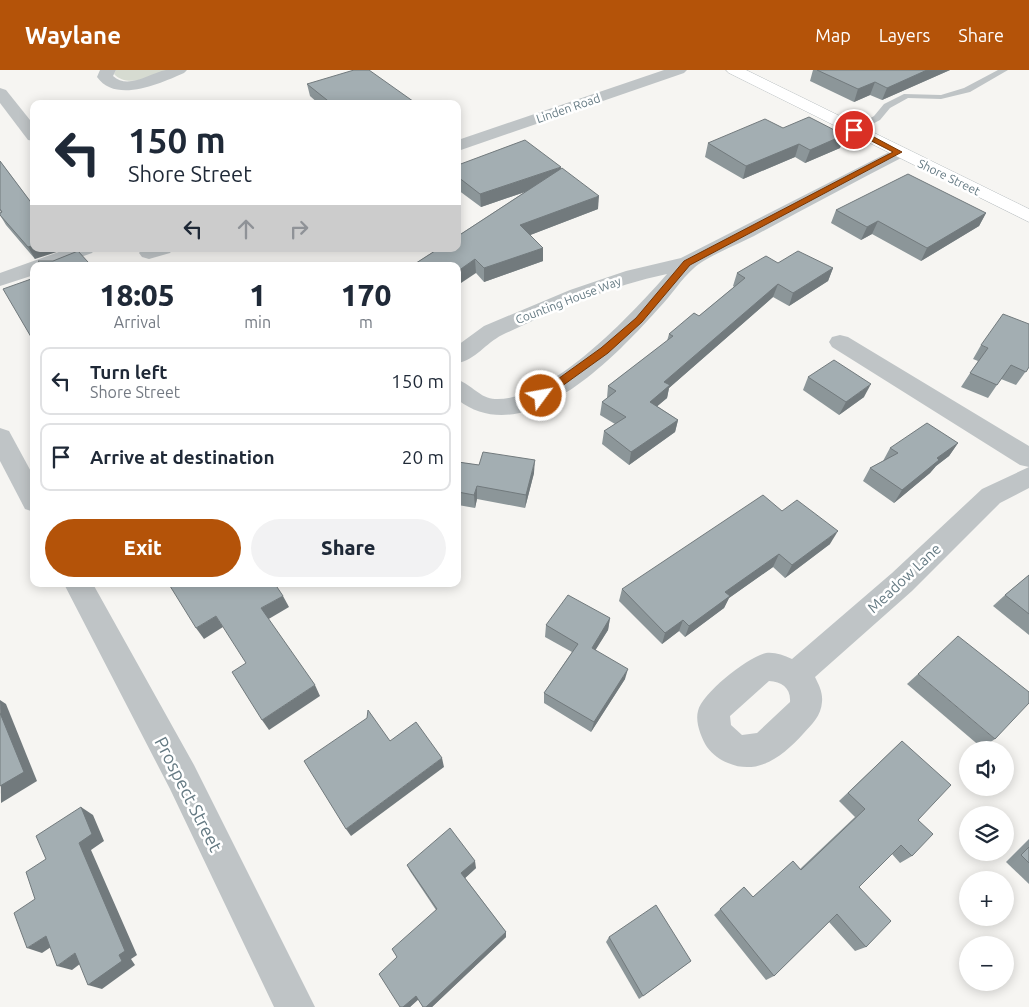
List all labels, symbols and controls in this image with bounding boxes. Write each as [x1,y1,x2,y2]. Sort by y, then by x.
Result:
text: Waylane [25,22,121,49]
text: Map [815,25,851,45]
text: Layers [879,25,930,45]
text: Share [958,25,1004,45]
street label: Linden Road [534,91,602,125]
pin [833,109,875,151]
icon: arrive [840,116,868,144]
icon: left [45,120,110,185]
text: 150 m [128,120,226,160]
street label: Shore Street [916,156,982,198]
text: Shore Street [128,161,252,186]
icon: left [179,215,207,243]
icon: ahead [232,215,260,243]
icon: right [285,215,313,243]
street label: Counting House Way [513,274,623,326]
text: 18:05 [100,278,175,312]
text: 1 [249,278,266,312]
text: 170 [341,278,391,312]
text: Arrival [114,313,160,331]
text: min [244,313,271,331]
text: m [359,313,373,331]
text: Turn left [90,361,168,383]
icon: left [47,367,75,395]
position arrow [514,369,566,421]
text: 150 m [391,370,444,392]
text: Shore Street [90,383,180,401]
icon: arrive [47,443,75,471]
text: Arrive at destination [90,446,275,468]
text: 20 m [402,446,444,468]
button: Exit [45,519,241,577]
button: Share [251,519,446,577]
street label: Meadow Lane [864,540,944,616]
street label: Prospect Street [151,733,227,855]
map controls [959,741,1014,991]
button: sound [959,741,1014,796]
button: layers [959,806,1014,861]
button: + [959,871,1014,926]
button: − [959,936,1014,991]

